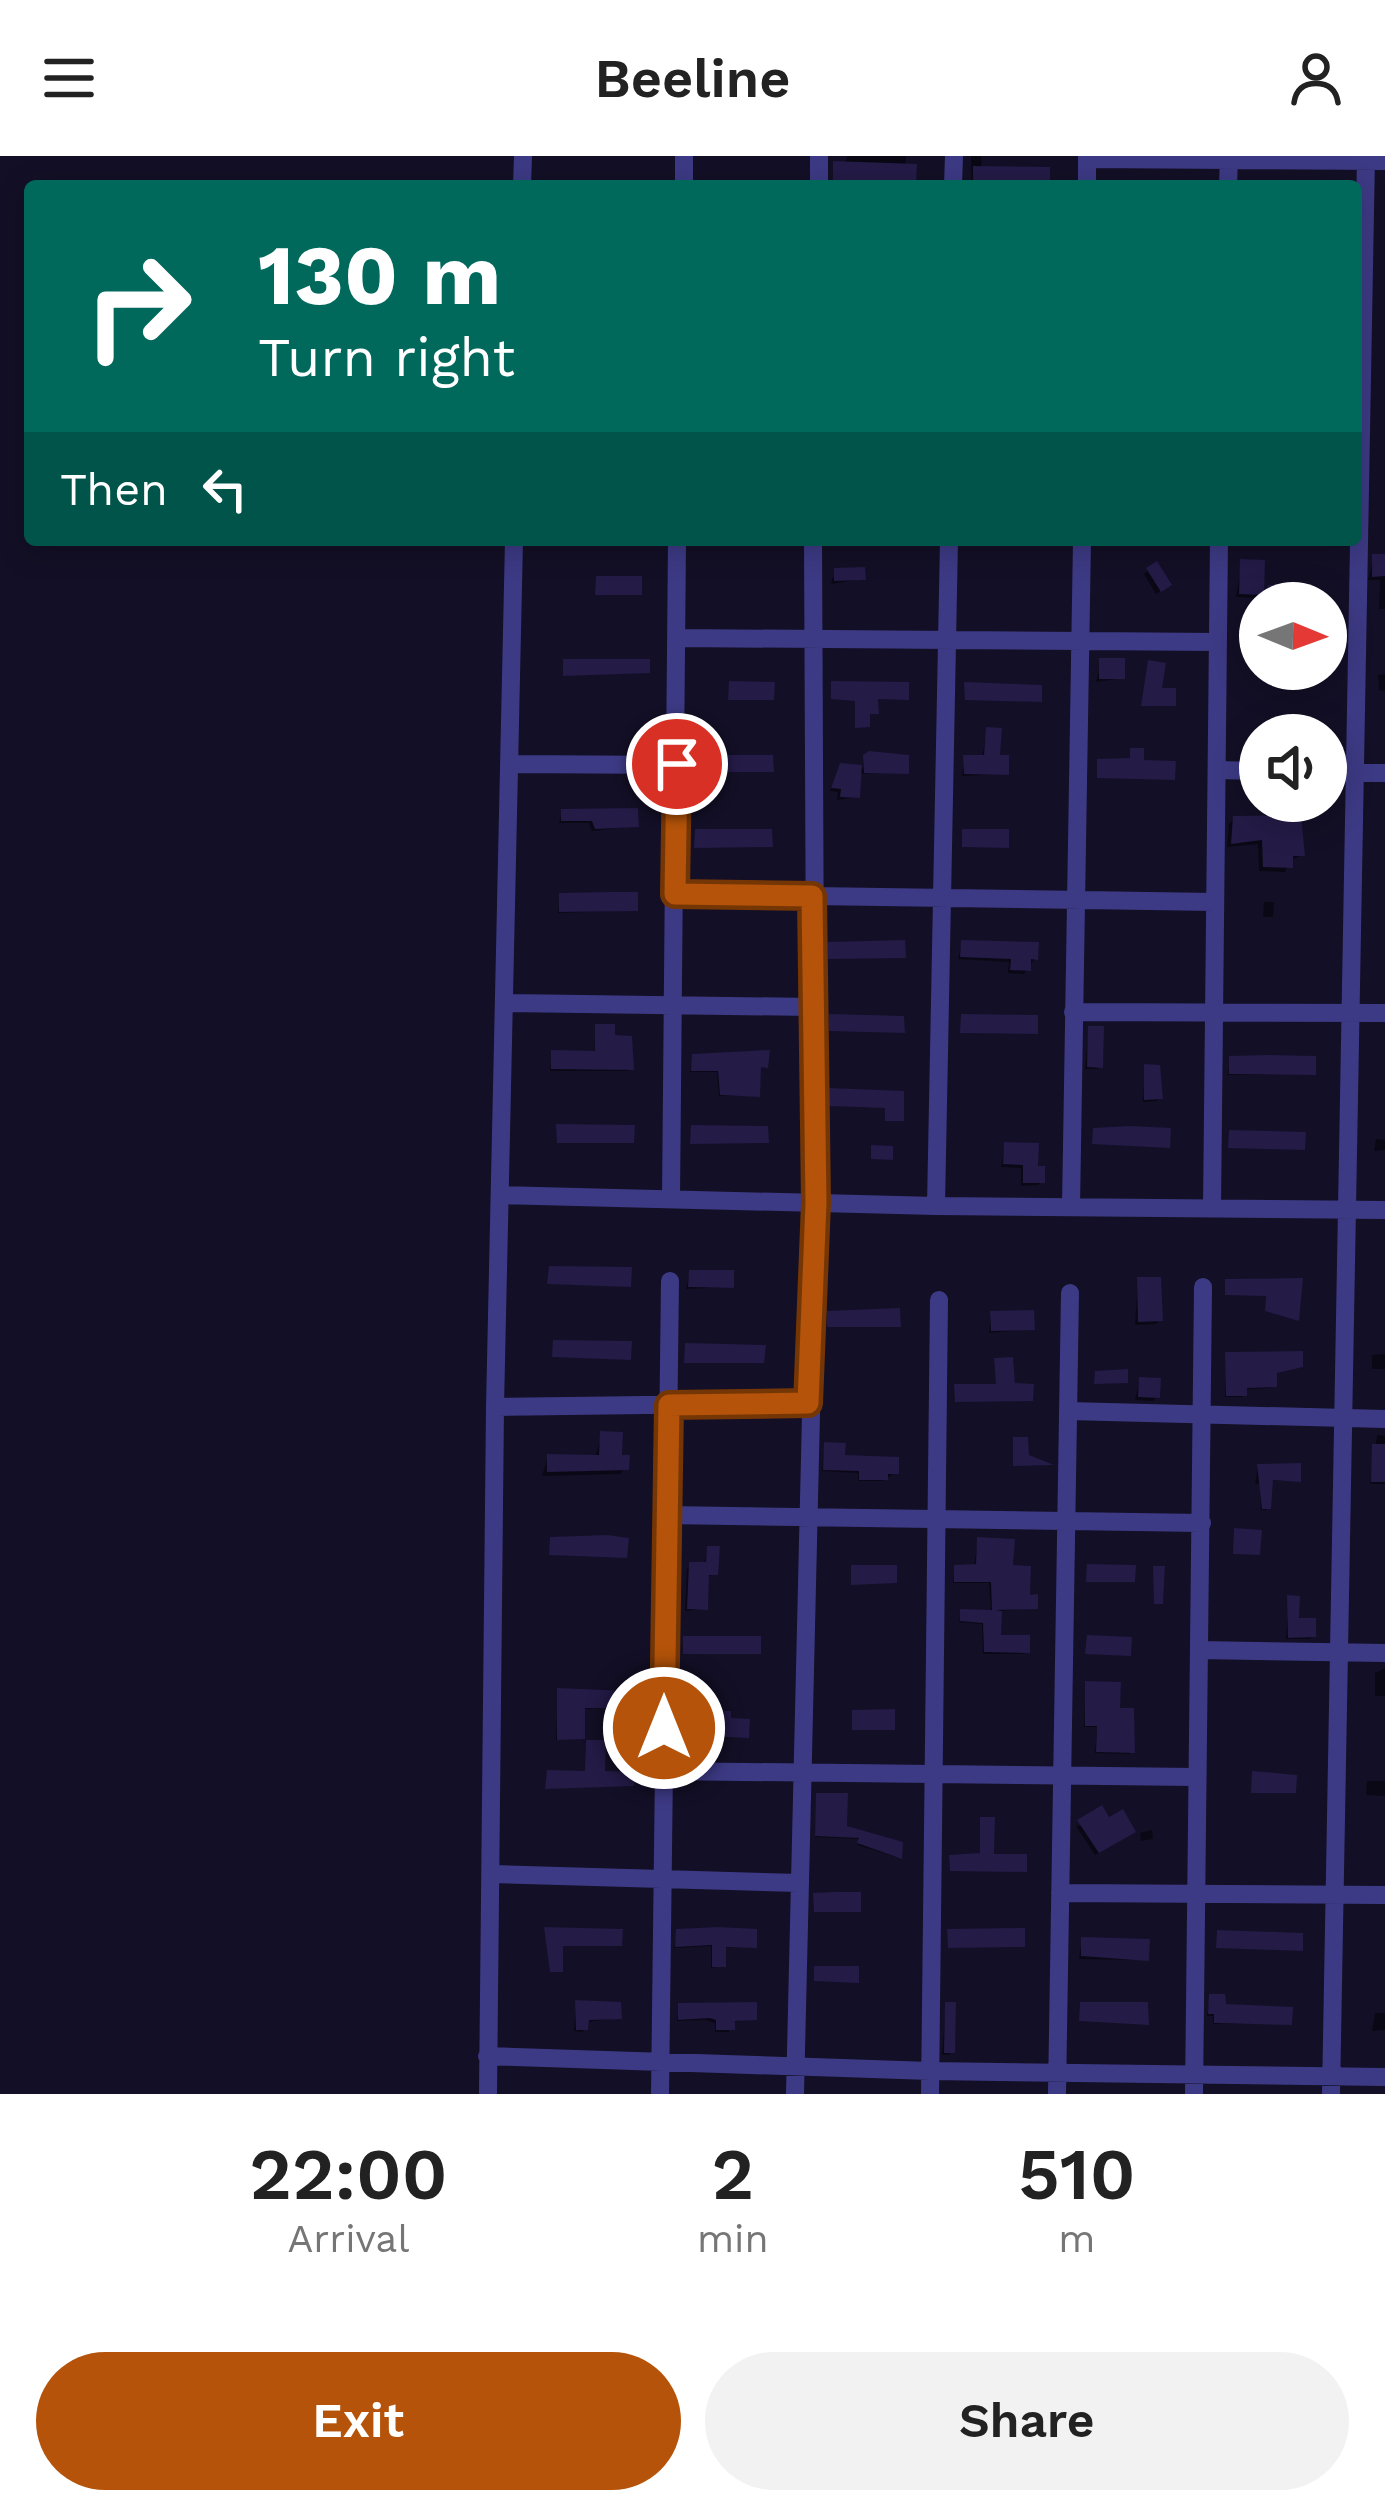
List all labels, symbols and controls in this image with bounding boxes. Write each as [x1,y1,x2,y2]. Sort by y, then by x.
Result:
icon: menu [36,45,102,111]
icon: person [1283,45,1349,111]
text: Beeline [595,47,790,110]
text: 130 m [258,226,501,324]
icon: right [60,228,216,384]
text: Turn right [258,326,515,389]
icon: left [192,456,258,522]
text: Then [60,463,168,516]
north arrow [1239,582,1347,690]
map controls [1239,582,1347,822]
pin [626,713,728,815]
button: sound [1239,714,1347,822]
icon: arrive [644,731,710,797]
position arrow [601,1665,727,1791]
text: 22:00 [249,2132,448,2216]
text: 2 [712,2132,754,2216]
text: 510 [1018,2132,1136,2216]
text: Arrival [288,2216,409,2261]
text: min [697,2216,769,2261]
text: m [1058,2216,1095,2261]
button: Exit [36,2352,681,2490]
button: Share [705,2352,1349,2490]

